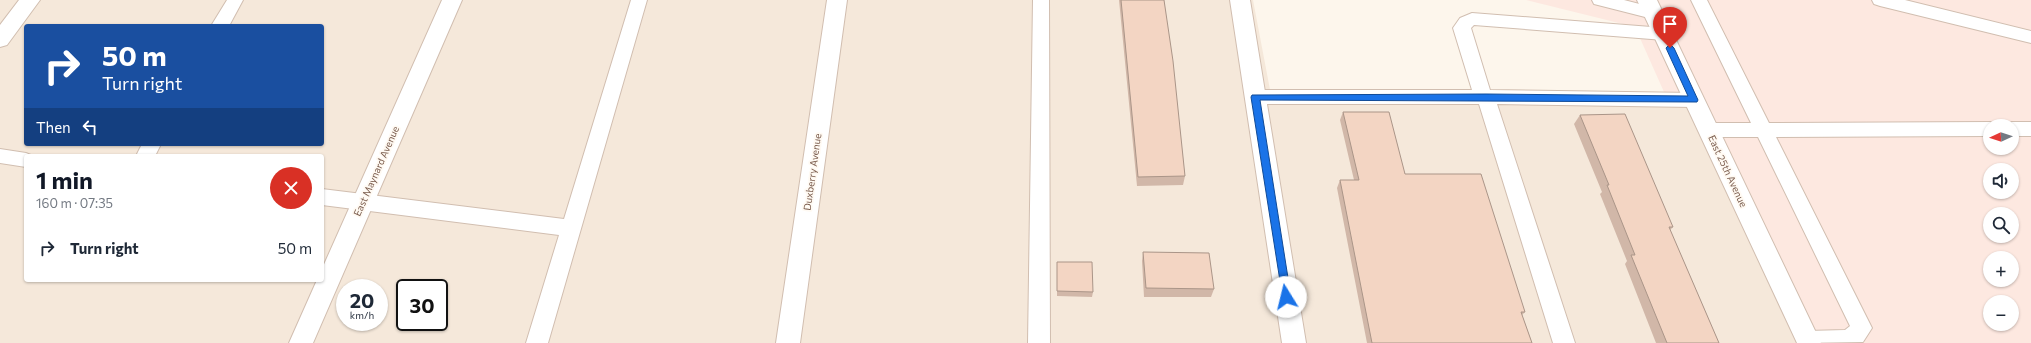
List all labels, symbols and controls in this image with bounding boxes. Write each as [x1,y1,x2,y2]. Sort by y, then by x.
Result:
pin [1653,7.0,1687,48]
icon: arrive [1659,13,1681,35]
text: 50 m [102,38,167,72]
icon: right [36,40,88,92]
text: Turn right [102,72,182,94]
icon: left [79,116,101,138]
text: Then [36,118,71,136]
north arrow [1983,119,2019,155]
map controls [1983,119,2019,331]
street label: East Maynard Avenue [351,124,401,218]
street label: Duxberry Avenue [801,133,823,211]
street label: East 25th Avenue [1706,133,1750,209]
button: sound [1983,163,2019,199]
text: 1 min [36,165,93,194]
button: close [270,167,312,209]
text: 160 m · 07:35 [36,195,113,211]
button: search [1983,207,2019,243]
icon: right [36,237,58,259]
text: Turn right [70,239,139,257]
text: 50 m [278,239,312,257]
button: + [1983,251,2019,287]
position arrow [1265,276,1307,318]
speed limit sign: 30 [396,279,448,331]
text: 20 [350,288,374,312]
button: − [1983,295,2019,331]
text: km/h [350,309,374,321]

